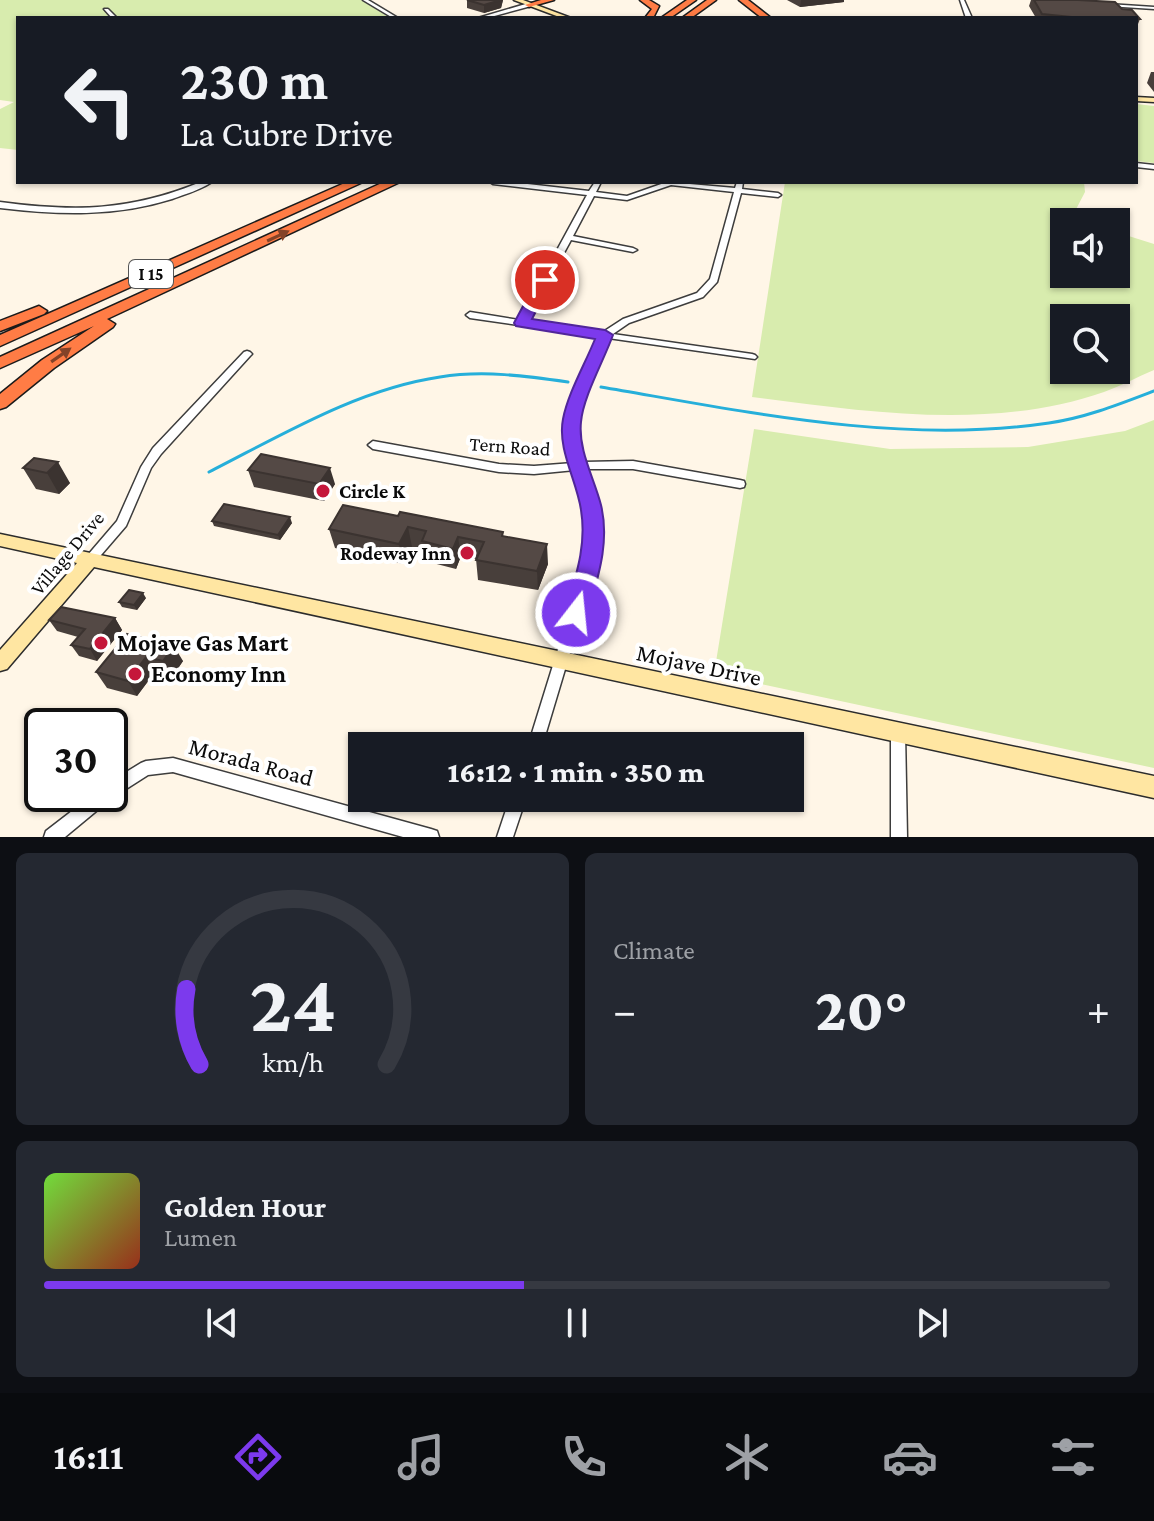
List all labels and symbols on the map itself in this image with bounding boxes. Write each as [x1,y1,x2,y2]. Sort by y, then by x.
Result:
one-way arrow [266,229,289,243]
pin [511,246,579,314]
road number: I 15 [129,260,173,288]
one-way arrow [51,348,72,363]
street label: Tern Road [469,432,552,460]
place label: Circle K [339,480,406,502]
marker: Circle K [314,482,332,500]
street label: Village Drive [26,507,109,600]
place label: Rodeway Inn [340,542,452,564]
marker: Rodeway Inn [458,544,476,562]
position arrow [534,571,618,655]
place label: Mojave Gas Mart [117,629,288,657]
marker: Mojave Gas Mart [92,634,110,652]
street label: Mojave Drive [634,638,764,691]
place label: Economy Inn [151,660,286,687]
marker: Economy Inn [126,665,144,683]
speed limit sign: 30 [24,708,128,812]
street label: Morada Road [186,732,317,791]

